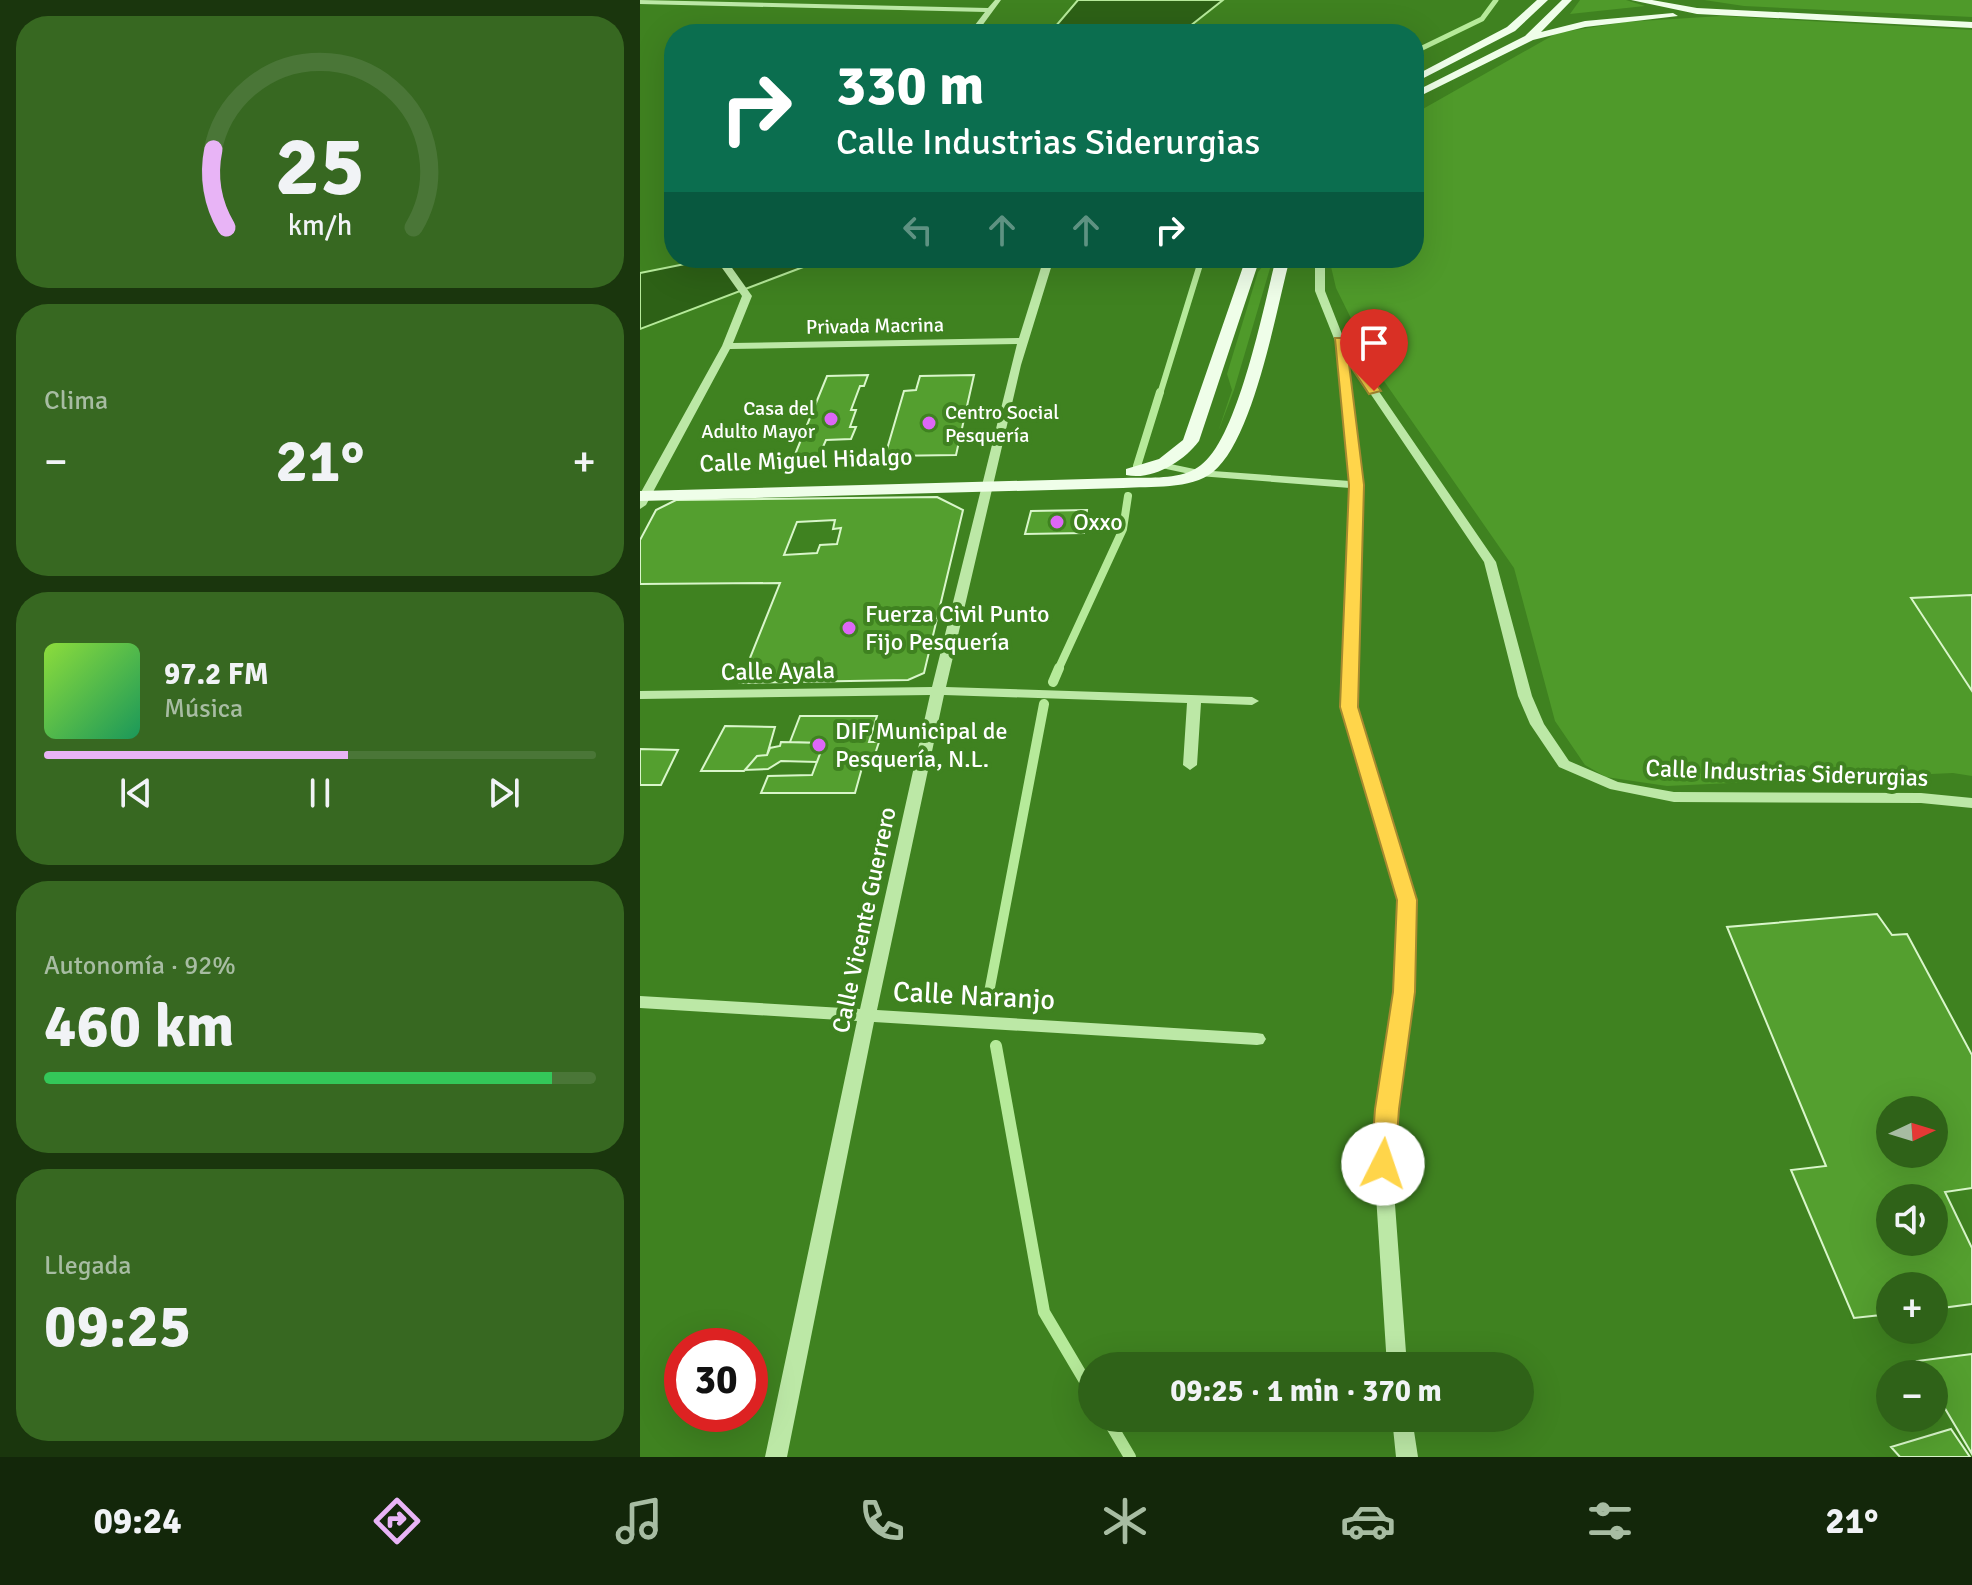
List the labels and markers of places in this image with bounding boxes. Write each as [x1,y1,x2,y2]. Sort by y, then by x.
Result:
pin [1340,309,1408,391]
place label: Casa del Adulto Mayor [701,396,816,444]
place label: Centro Social Pesquería [945,400,1059,448]
marker: Casa del Adulto Mayor [822,410,840,428]
marker: Centro Social Pesquería [920,414,938,432]
place label: Oxxo [1073,507,1123,537]
marker: Oxxo [1048,513,1066,531]
place label: Fuerza Civil Punto Fijo Pesquería [865,599,1050,657]
marker: Fuerza Civil Punto Fijo Pesquería [840,619,858,637]
place label: DIF Municipal de Pesquería, N.L. [835,716,1008,774]
marker: DIF Municipal de Pesquería, N.L. [810,736,828,754]

